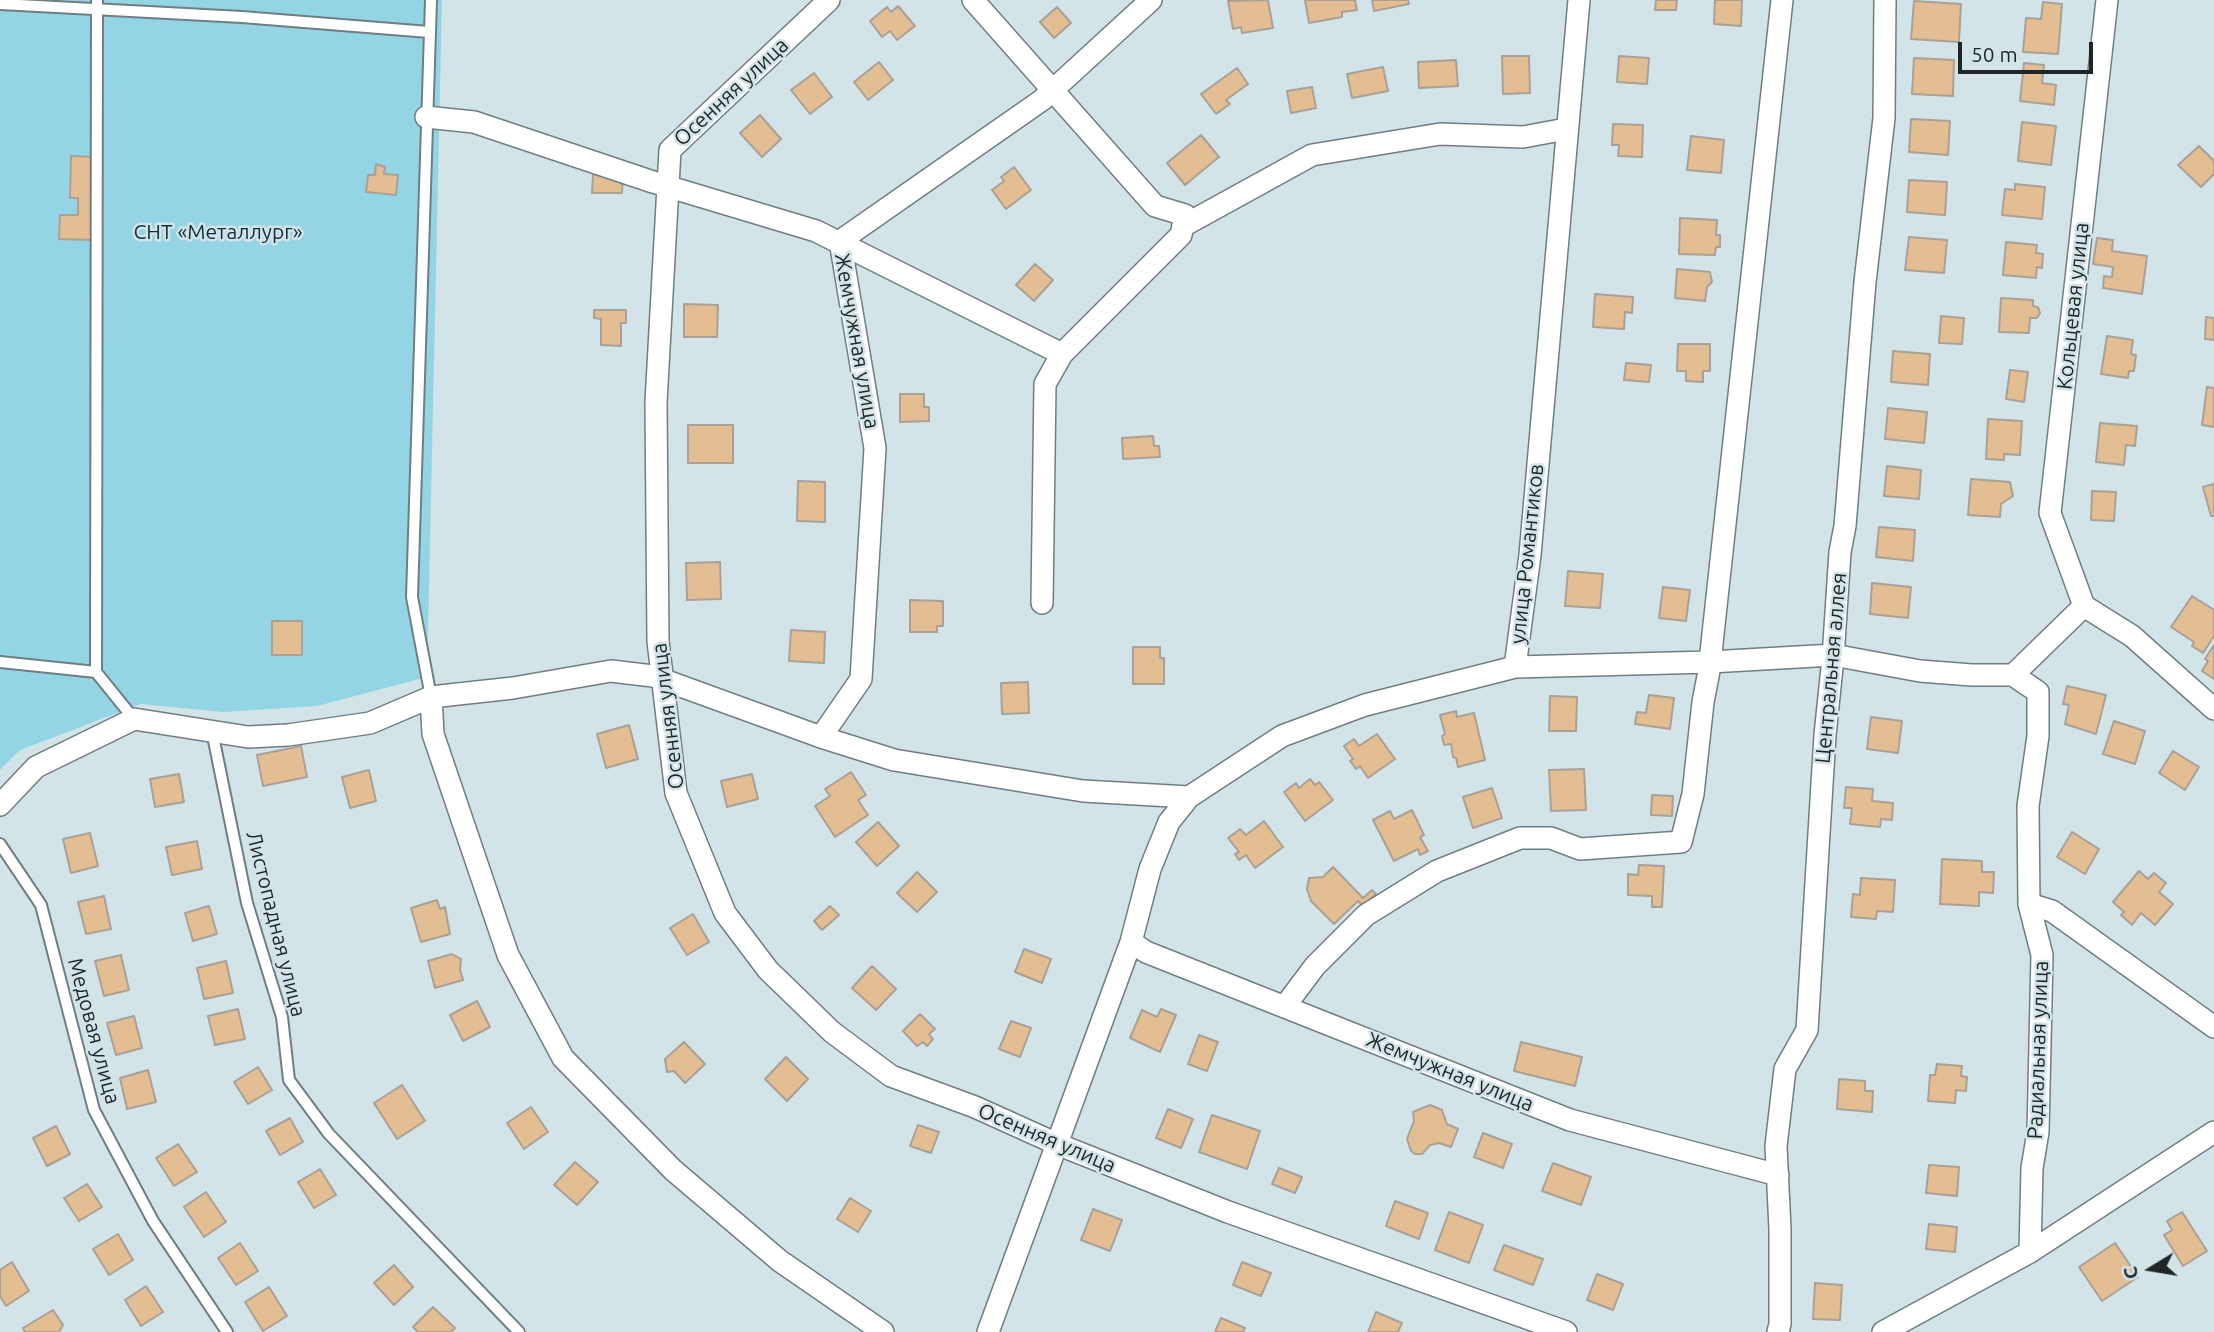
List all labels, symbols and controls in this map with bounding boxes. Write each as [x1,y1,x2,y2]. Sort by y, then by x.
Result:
scale bar [1962,28,2097,72]
street label: Осенняя улица [669,33,793,151]
text: 50 m [1971,42,2018,66]
park label: СНТ «Металлург» [133,219,303,245]
street label: Кольцевая улица [2052,221,2094,391]
street label: Жемчужная улица [829,251,885,431]
street label: улица Романтиков [1505,463,1549,645]
street label: Центральная аллея [1810,571,1852,765]
street label: Осенняя улица [647,641,689,791]
street label: Листопадная улица [241,829,311,1019]
street label: Медовая улица [62,955,126,1107]
street label: Радиальная улица [2022,960,2054,1140]
street label: Жемчужная улица [1363,1027,1537,1117]
street label: Осенняя улица [974,1098,1120,1178]
north arrow [2116,1234,2186,1304]
text: С [2118,1265,2142,1281]

